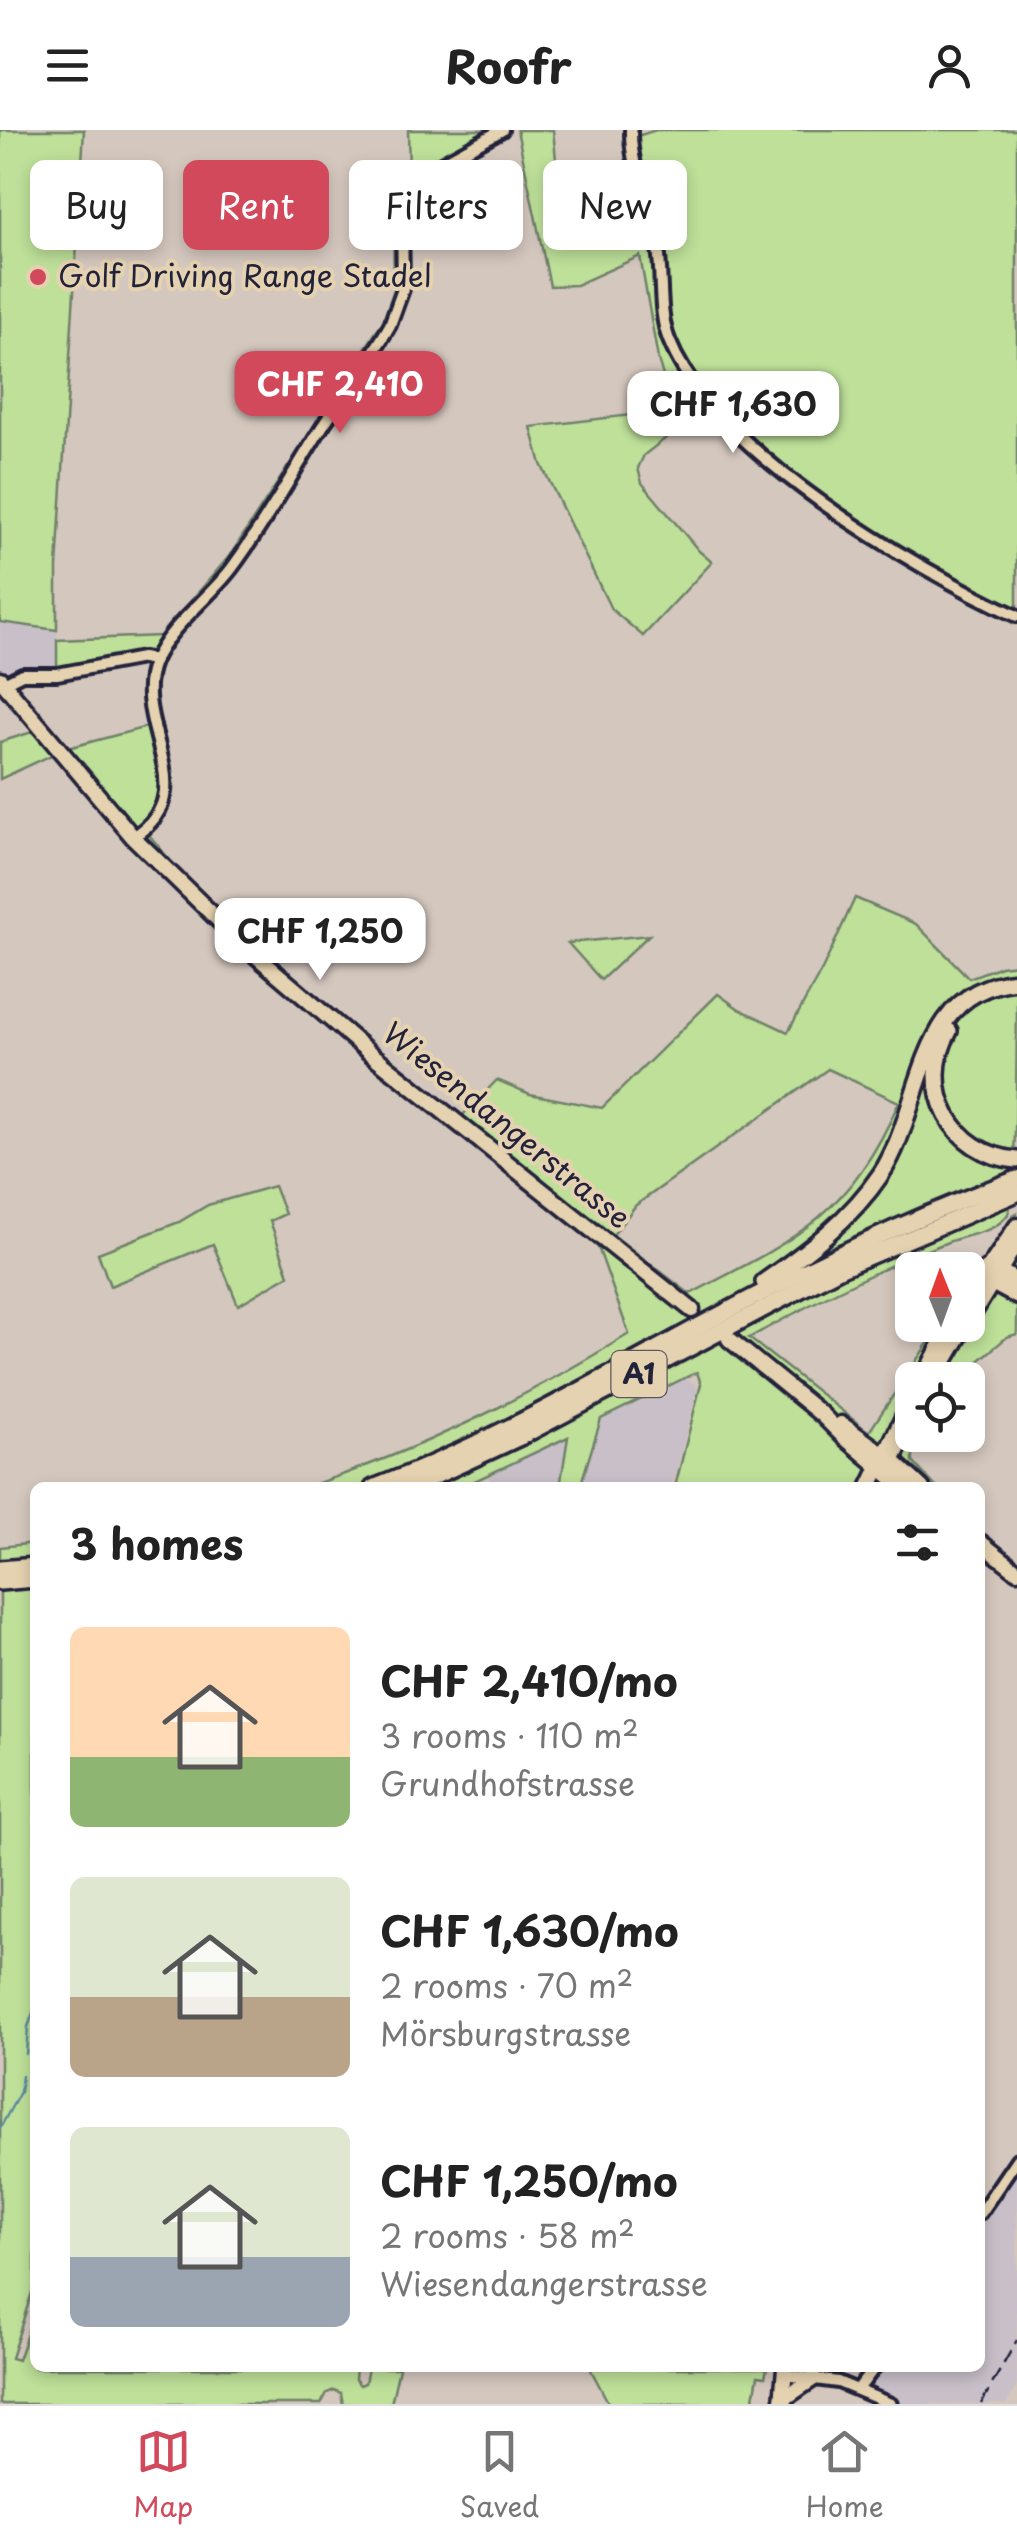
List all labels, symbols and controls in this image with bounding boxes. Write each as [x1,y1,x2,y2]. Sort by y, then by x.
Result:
text: Roofr [445,31,572,99]
icon: menu [40,38,95,93]
icon: person [922,38,977,93]
chip: Buy [30,160,163,250]
chip: Rent [183,160,329,250]
chip: Filters [349,160,523,250]
chip: New [543,160,687,250]
place label: Golf Driving Range Stadel [58,252,432,297]
marker: Golf Driving Range Stadel [27,266,49,288]
pin: CHF 2,410 [226,351,454,436]
text: CHF 2,410 [257,359,423,407]
pin: CHF 1,630 [619,371,847,456]
text: CHF 1,630 [649,379,817,427]
pin: CHF 1,250 [206,898,434,983]
text: CHF 1,250 [237,906,403,954]
street label: Wiesendangerstrasse [374,1010,641,1238]
north arrow [895,1252,985,1342]
map controls [895,1252,985,1452]
road number: A1 [612,1351,666,1397]
button: locate [895,1362,985,1452]
text: 3 homes [70,1511,243,1574]
icon: filters [890,1515,945,1570]
text: CHF 2,410/mo [380,1648,678,1711]
icon: home [150,1667,270,1787]
text: 3 rooms · 110 m² [380,1711,639,1759]
text: Grundhofstrasse [380,1759,635,1807]
text: CHF 1,630/mo [380,1898,679,1961]
icon: home [150,1917,270,2037]
text: 2 rooms · 70 m² [380,1961,633,2009]
text: Mörsburgstrasse [380,2009,631,2057]
text: CHF 1,250/mo [380,2148,678,2211]
icon: home [150,2167,270,2287]
text: 2 rooms · 58 m² [380,2211,635,2259]
text: Wiesendangerstrasse [380,2259,708,2307]
tab: Map [133,2424,193,2527]
tab: Saved [460,2424,539,2527]
tab: Home [806,2424,884,2527]

